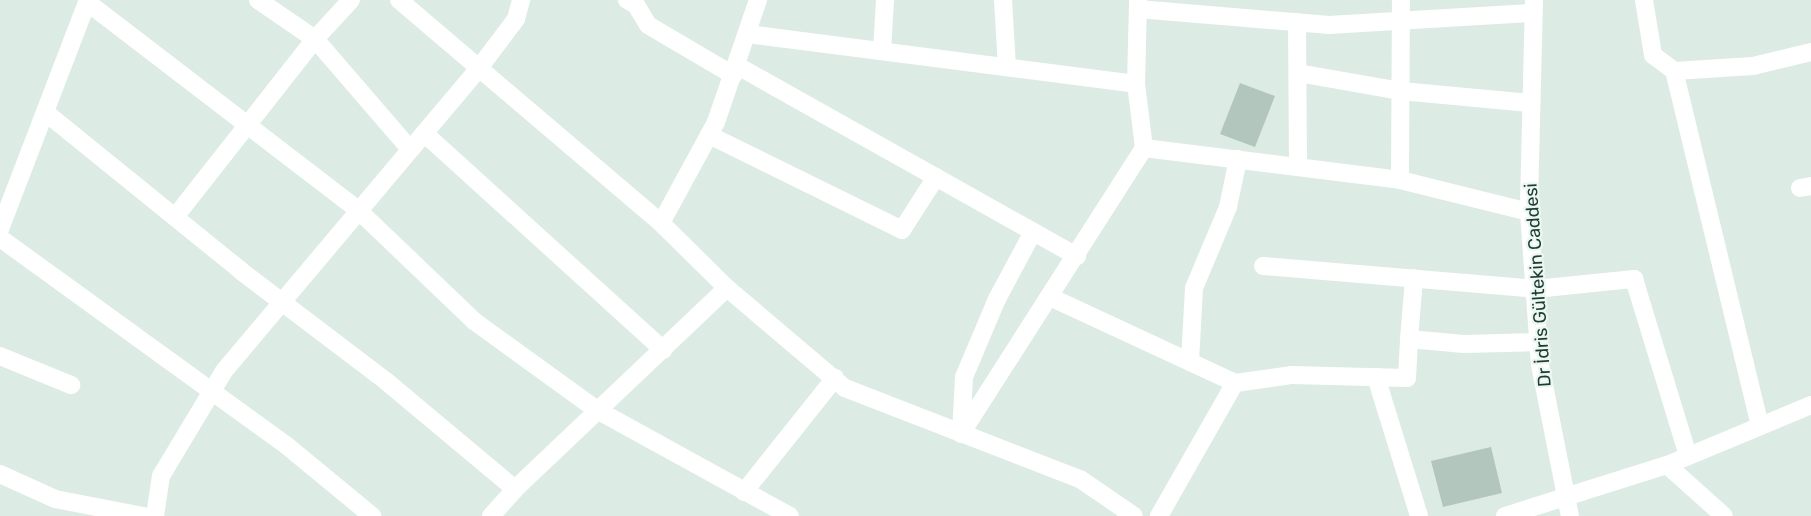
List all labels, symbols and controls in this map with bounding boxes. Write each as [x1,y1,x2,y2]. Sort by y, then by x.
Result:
street label: Dr İdris Gültekin Caddesi [1520,182,1556,388]

